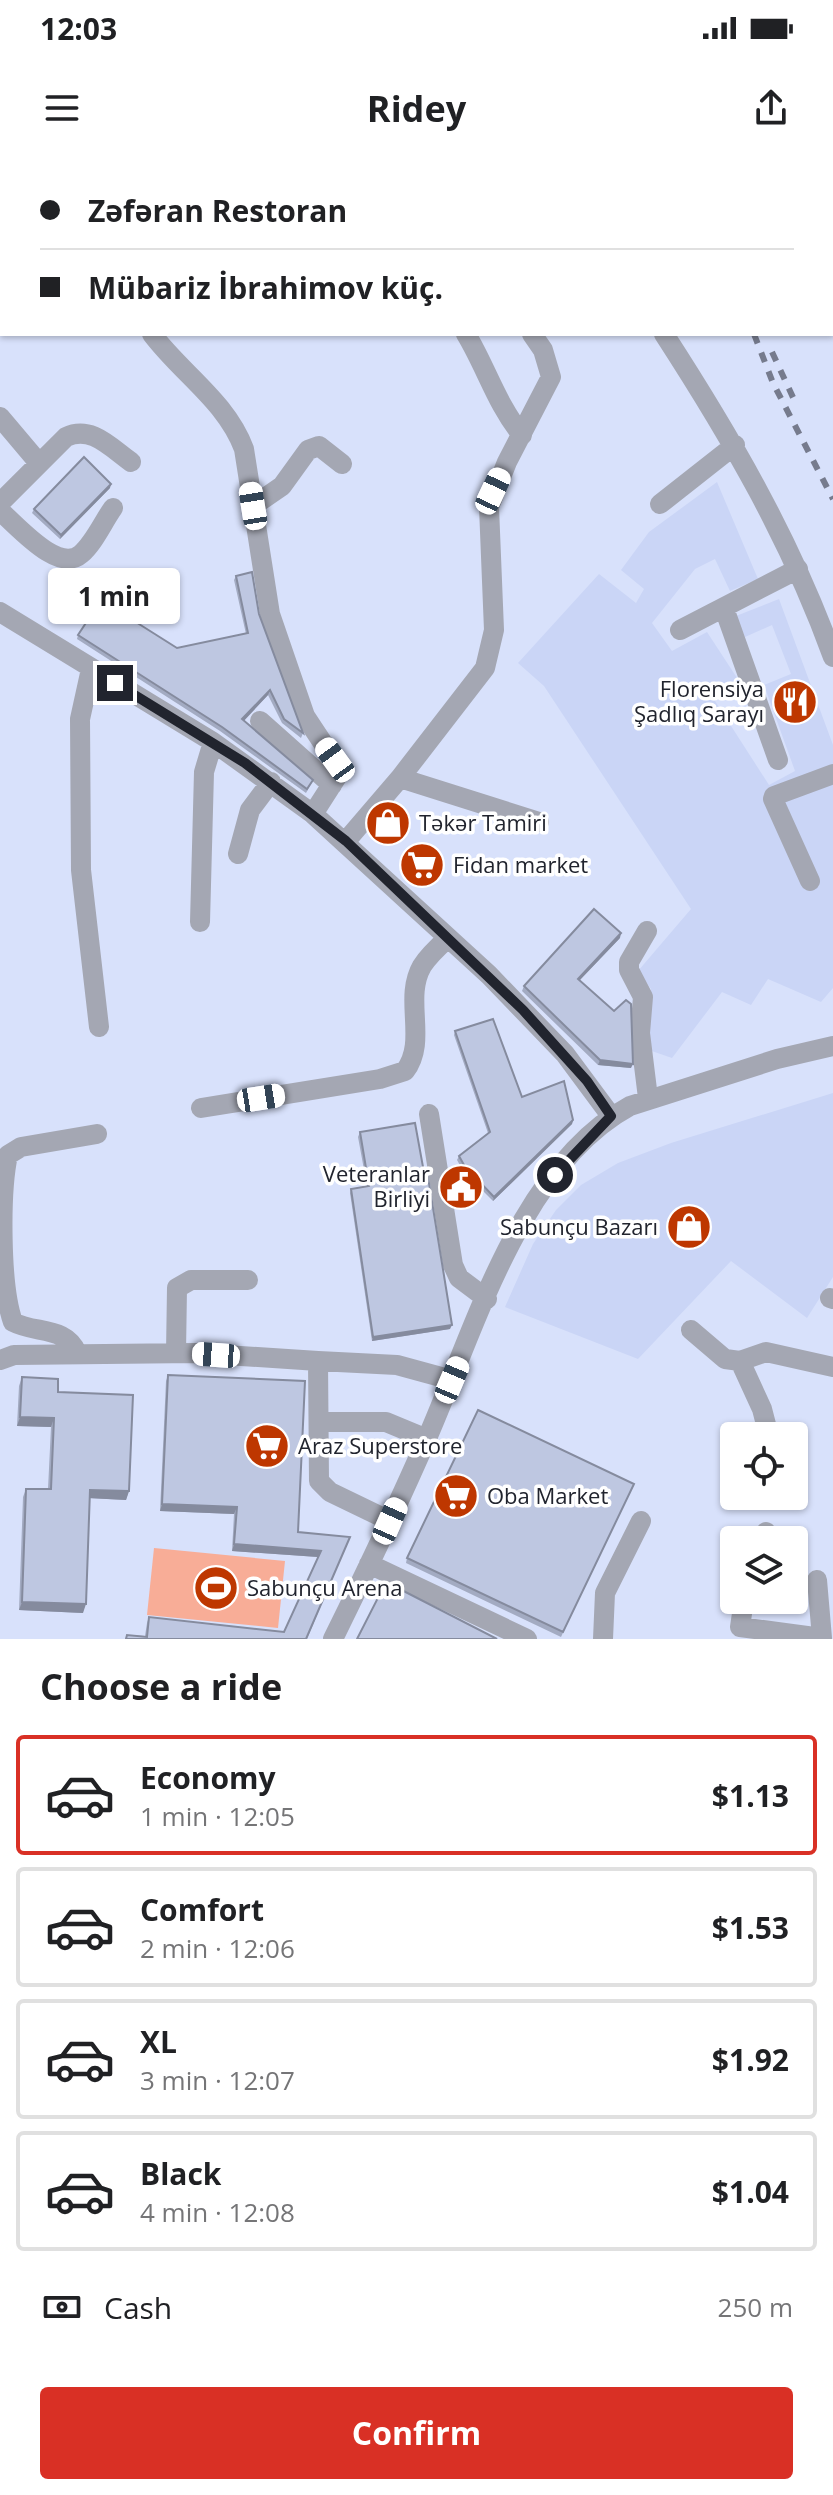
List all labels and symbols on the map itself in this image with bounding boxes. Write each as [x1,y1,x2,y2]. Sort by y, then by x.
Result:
car [472,464,514,518]
car [237,480,269,532]
callout: 1 min [49,567,181,623]
route end [97,665,133,701]
place label: Florensiya Şadlıq Sarayı [634,673,764,728]
restaurant icon: Florensiya Şadlıq Sarayı [771,678,819,726]
car [311,734,359,786]
shop icon: Təkər Tamiri [364,799,412,847]
place label: Təkər Tamiri [419,807,547,837]
supermarket icon: Fidan market [398,841,446,889]
place label: Fidan market [453,849,588,879]
car [235,1082,287,1114]
route start [537,1157,573,1193]
place label: Veteranlar Birliyi [323,1158,430,1213]
public building icon: Veteranlar Birliyi [437,1163,485,1211]
shop icon: Sabunçu Bazarı [665,1203,713,1251]
place label: Sabunçu Bazarı [500,1211,658,1241]
car [191,1341,241,1369]
car [432,1353,472,1407]
supermarket icon: Araz Superstore [243,1422,291,1470]
place label: Araz Superstore [298,1430,462,1460]
supermarket icon: Oba Market [432,1472,480,1520]
place label: Oba Market [487,1480,608,1510]
car [369,1494,411,1548]
sports icon: Sabunçu Arena [192,1564,240,1612]
place label: Sabunçu Arena [247,1572,402,1602]

